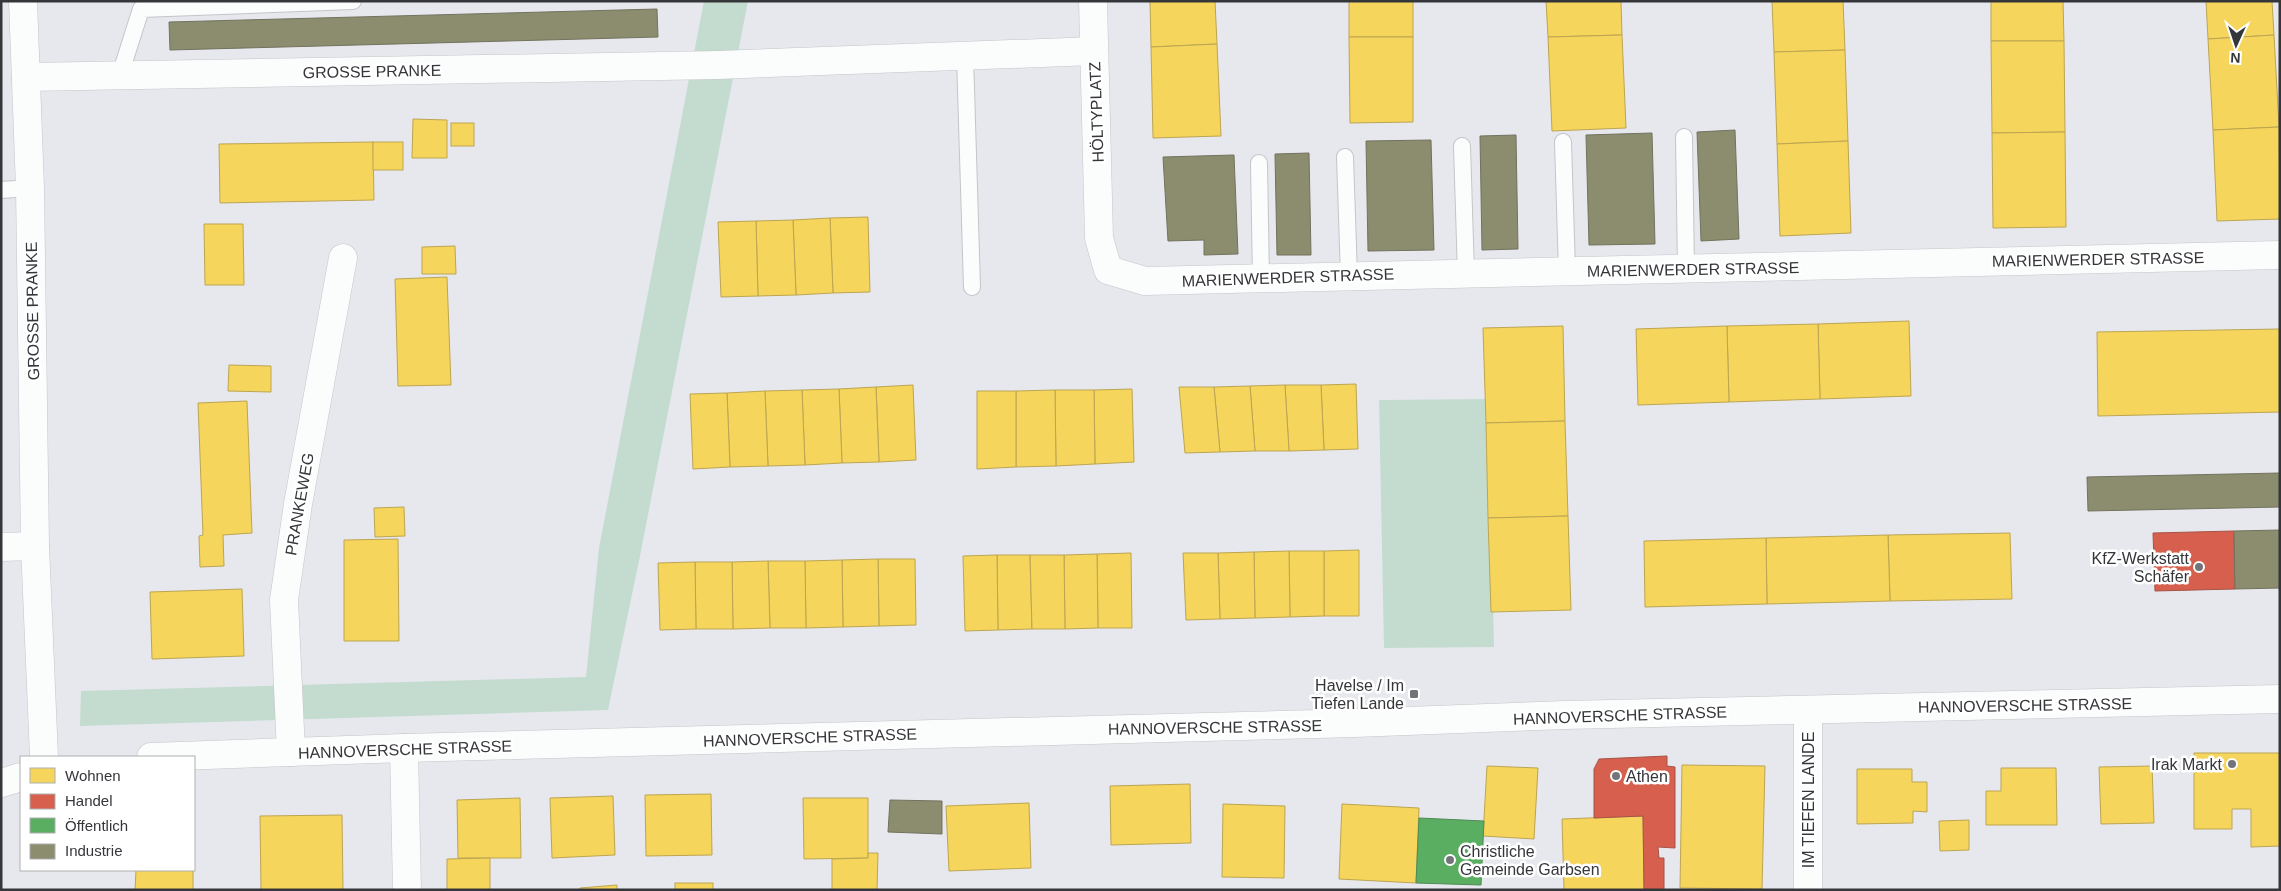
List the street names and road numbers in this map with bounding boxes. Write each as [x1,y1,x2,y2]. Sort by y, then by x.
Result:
street label: HÖLTYPLATZ [1086,61,1107,163]
street label: GROSSE PRANKE [303,62,441,81]
street label: GROSSE PRANKE [23,242,42,380]
street label: MARIENWERDER STRASSE [1992,249,2204,270]
street label: MARIENWERDER STRASSE [1587,259,1799,280]
street label: MARIENWERDER STRASSE [1182,265,1394,290]
street label: PRANKEWEG [282,451,317,557]
street label: HANNOVERSCHE STRASSE [1918,695,2132,716]
street label: HANNOVERSCHE STRASSE [1513,703,1727,728]
street label: HANNOVERSCHE STRASSE [1108,717,1322,738]
street label: HANNOVERSCHE STRASSE [703,725,917,750]
street label: IM TIEFEN LANDE [1800,732,1817,868]
street label: HANNOVERSCHE STRASSE [298,737,512,762]

